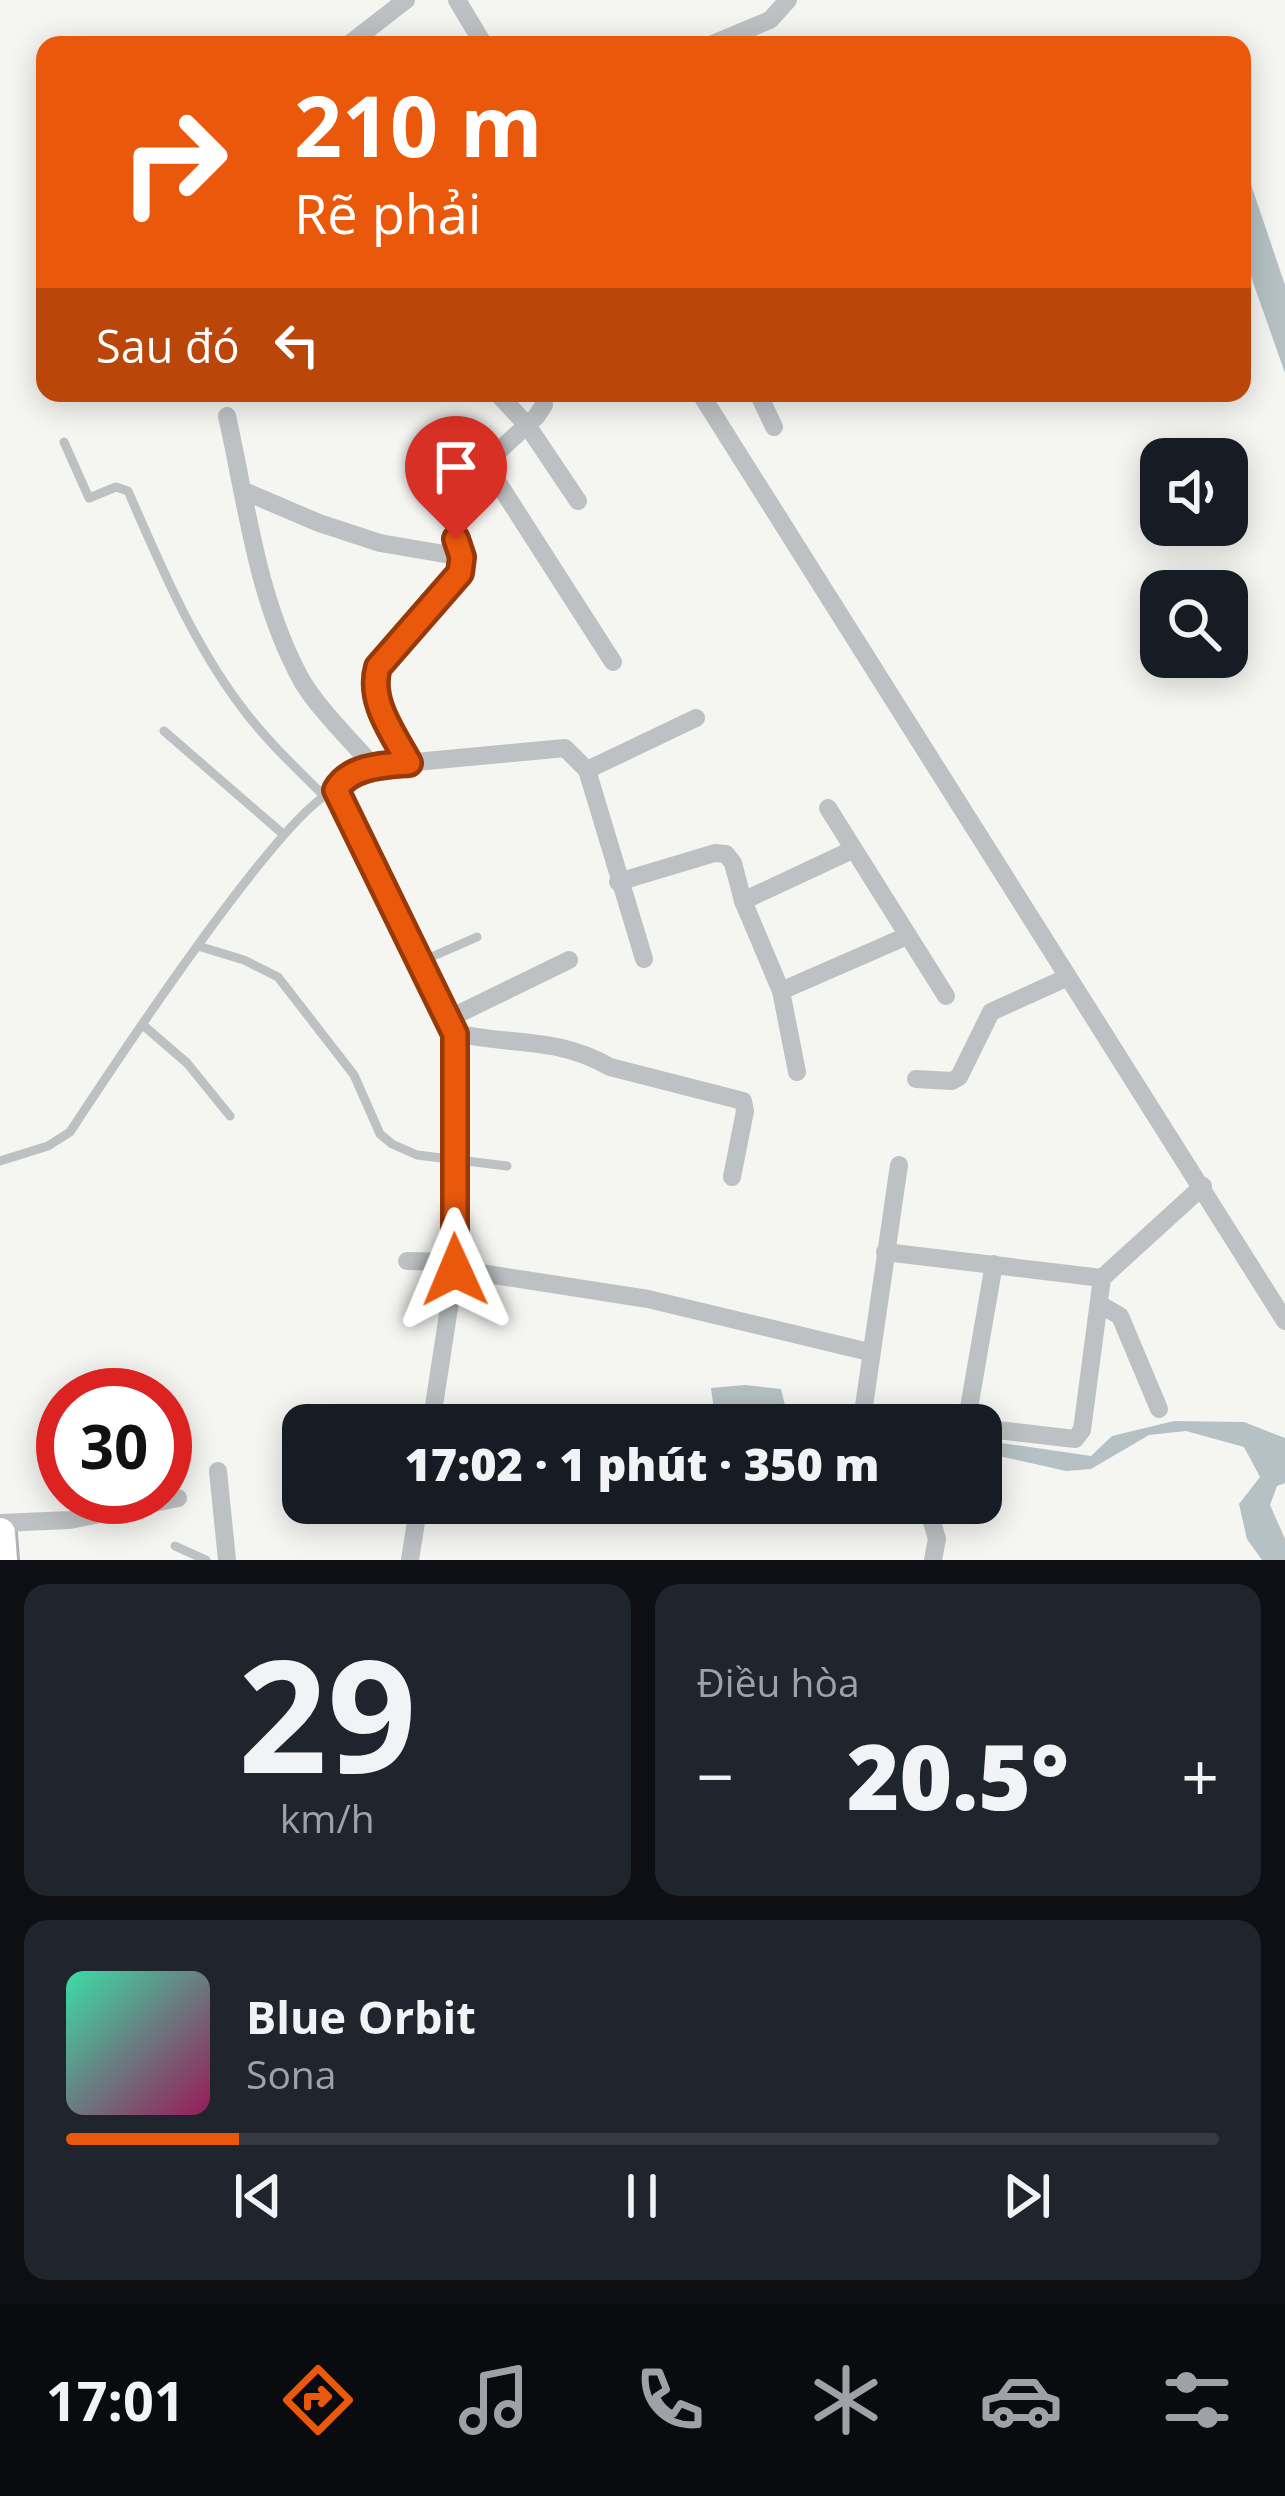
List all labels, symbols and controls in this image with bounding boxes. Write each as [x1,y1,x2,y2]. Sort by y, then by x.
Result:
text: 210 m [294,67,542,182]
icon: right [96,84,252,240]
text: Rẽ phải [294,176,481,250]
icon: left [264,312,330,378]
text: Sau đó [96,315,240,376]
pin [405,416,507,539]
icon: arrive [423,434,489,500]
map controls [1140,438,1248,678]
button: sound [1140,438,1248,546]
button: search [1140,570,1248,678]
position arrow [392,1207,518,1333]
speed limit sign: 30 [36,1368,192,1524]
text: 17:02 · 1 phút · 350 m [404,1433,880,1494]
text: 29 [238,1606,416,1819]
text: Điều hòa [697,1655,860,1708]
text: 20.5° [847,1714,1069,1836]
text: − [697,1730,734,1820]
text: + [1181,1730,1219,1820]
text: km/h [280,1791,375,1844]
text: Blue Orbit [246,1986,476,2047]
text: Sona [246,2047,336,2100]
icon: previous [225,2163,291,2229]
icon: pause [609,2163,675,2229]
icon: next [994,2163,1060,2229]
icon: directions [276,2358,360,2442]
icon: music [452,2358,536,2442]
icon: phone [628,2358,712,2442]
icon: climate [804,2358,888,2442]
icon: car [979,2358,1063,2442]
icon: filters [1155,2358,1239,2442]
text: 17:01 [46,2363,185,2437]

